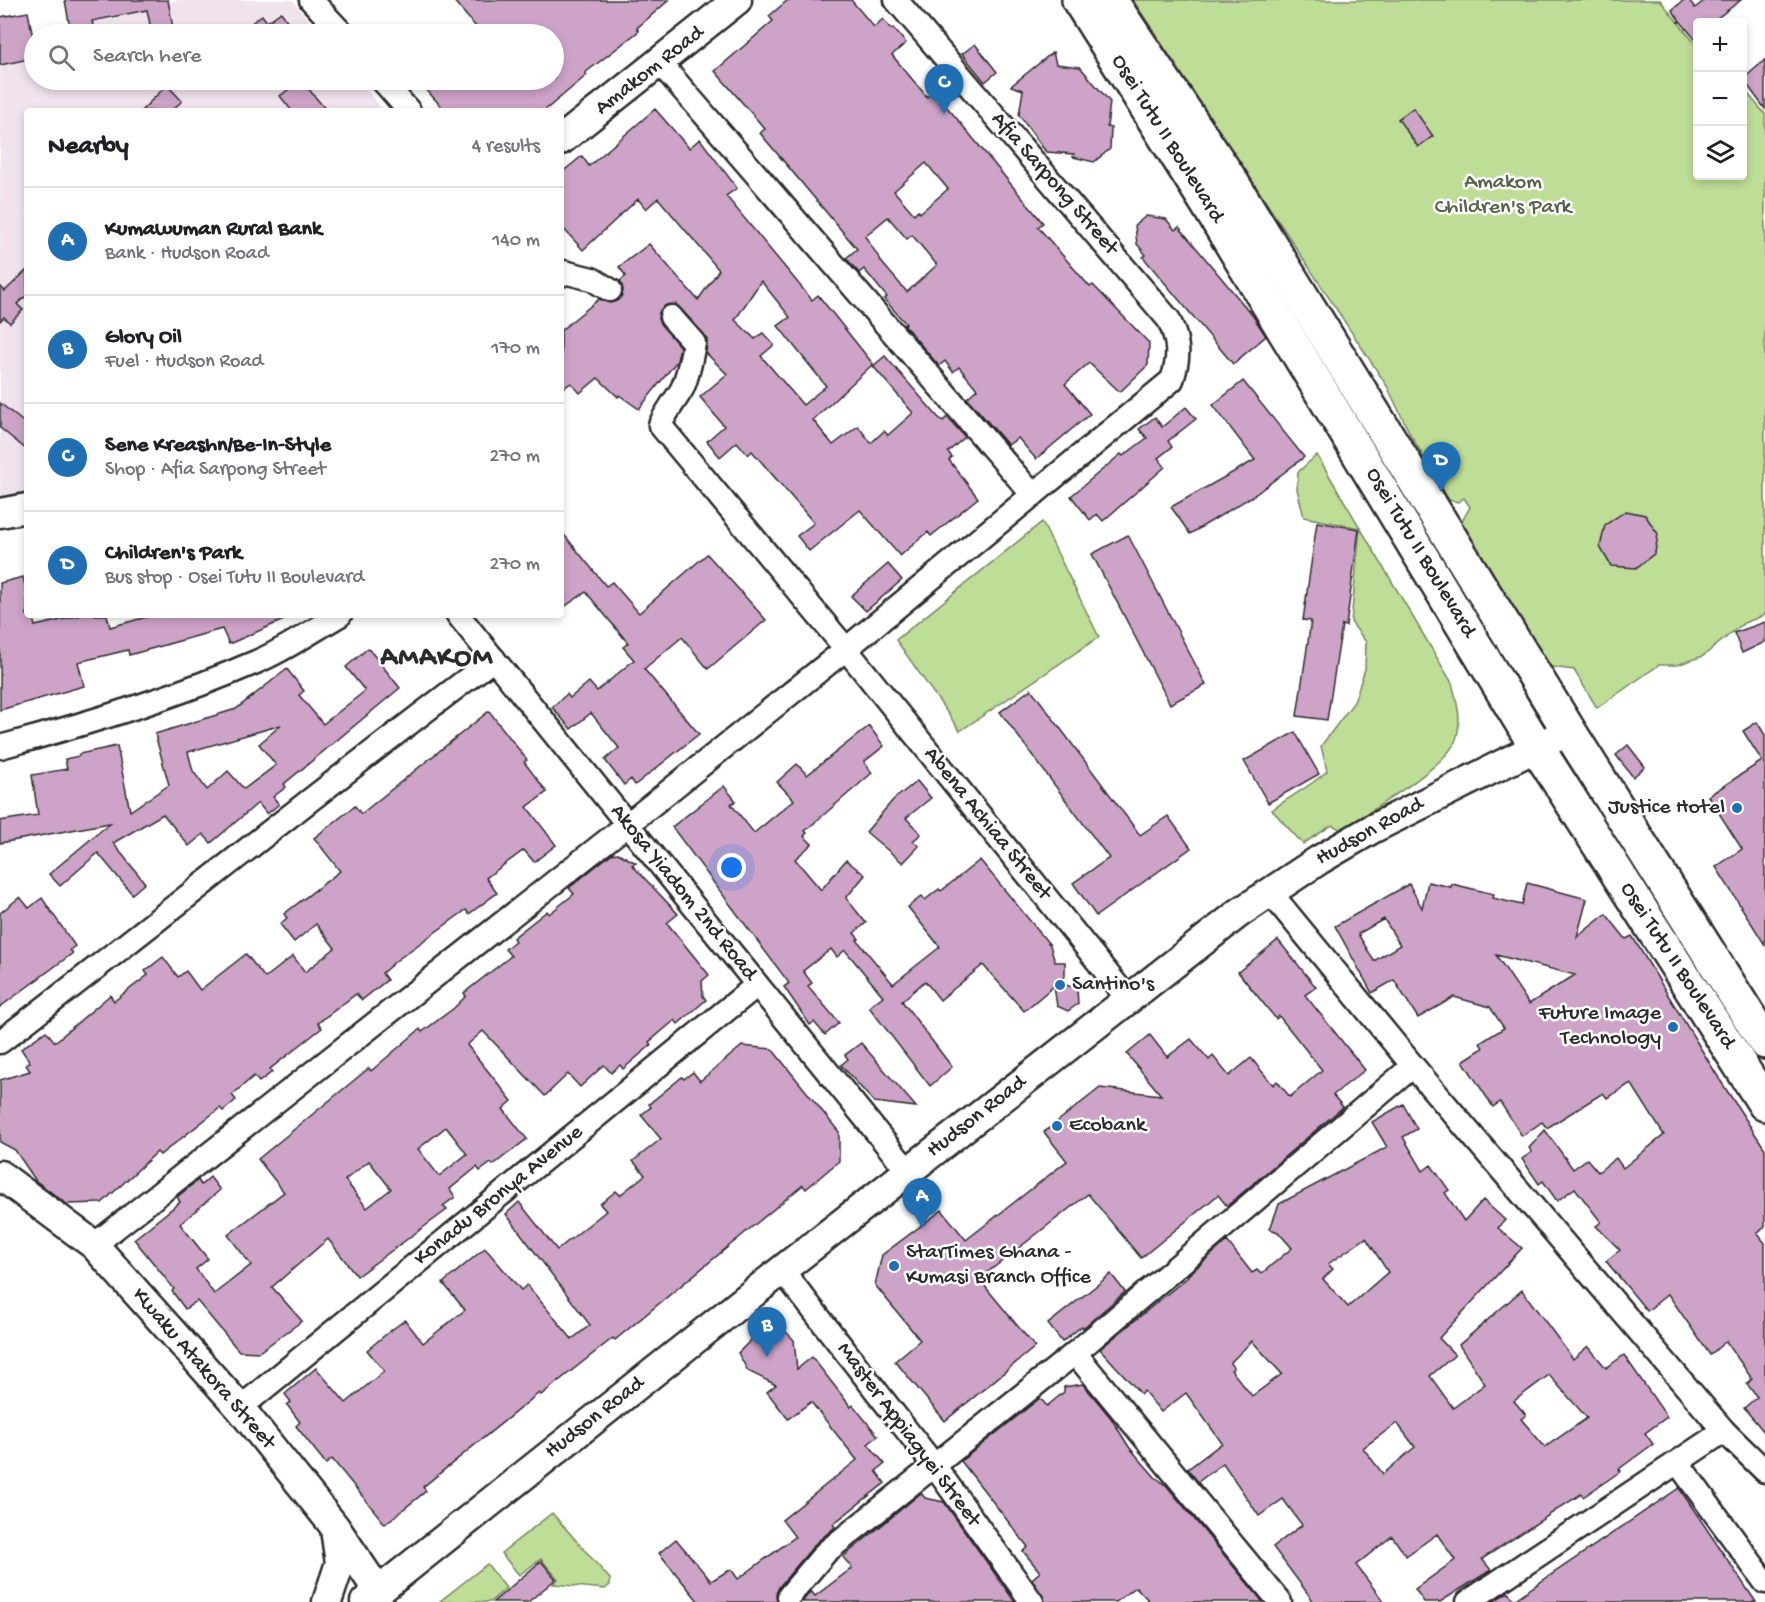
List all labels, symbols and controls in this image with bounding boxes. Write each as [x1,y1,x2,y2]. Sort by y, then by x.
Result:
map controls [1693,18,1747,180]
button: + [1693,18,1747,72]
street label: Amakom Road [590,19,711,122]
search box [24,24,564,90]
icon: search [45,41,78,74]
text: Search here [93,44,201,70]
street label: Osei Tutu II Boulevard [1105,50,1230,230]
pin: C [924,64,964,114]
button: − [1693,72,1747,126]
street label: Afia Sarpong Street [985,107,1125,262]
button: layers [1693,126,1747,180]
text: Nearby [48,132,129,163]
text: 4 results [472,136,540,159]
park label: Amakom Children's Park [1435,170,1574,221]
text: Kumawuman Rural Bank [105,217,322,243]
text: A [62,230,73,253]
text: 140 m [492,230,540,253]
text: Bank · Hudson Road [105,243,269,266]
text: Glory Oil [105,325,182,351]
text: B [62,338,73,361]
text: 170 m [491,338,540,361]
text: Fuel · Hudson Road [105,351,263,374]
text: Sene Kreashn/Be-In-Style [105,433,331,459]
pin: D [1422,442,1460,492]
text: C [62,446,73,469]
text: 270 m [490,446,540,469]
text: Shop · Afia Sarpong Street [105,459,326,482]
street label: Osei Tutu II Boulevard [1359,463,1482,644]
text: Children's Park [105,541,242,567]
text: D [61,554,74,577]
text: 270 m [490,554,540,577]
text: Bus stop · Osei Tutu II Boulevard [105,567,364,590]
district label: AMAKOM [379,642,494,675]
street label: Abena Achiaa Street [917,742,1058,907]
street label: Hudson Road [1312,791,1430,872]
place label: Justice Hotel [1608,795,1725,821]
street label: Akosa Yiadom 2nd Road [604,800,763,988]
marker: Justice Hotel [1730,801,1744,815]
your location [717,853,746,882]
street label: Osei Tutu II Boulevard [1613,878,1742,1056]
place label: Santino's [1072,972,1155,998]
marker: Santino's [1053,978,1067,992]
place label: Future Image Technology [1538,1001,1662,1052]
marker: Future Image Technology [1666,1020,1680,1034]
street label: Hudson Road [922,1069,1034,1164]
place label: Ecobank [1069,1113,1148,1139]
street label: Konadu Bronya Avenue [409,1119,589,1272]
marker: Ecobank [1050,1119,1064,1133]
pin: A [902,1178,942,1228]
place label: StarTimes Ghana - Kumasi Branch Office [906,1240,1092,1291]
marker: StarTimes Ghana - Kumasi Branch Office [887,1259,901,1273]
street label: Kwaku Atakora Street [126,1283,282,1457]
pin: B [748,1308,786,1357]
street label: Master Appiagyei Street [830,1338,987,1534]
street label: Hudson Road [540,1370,652,1465]

